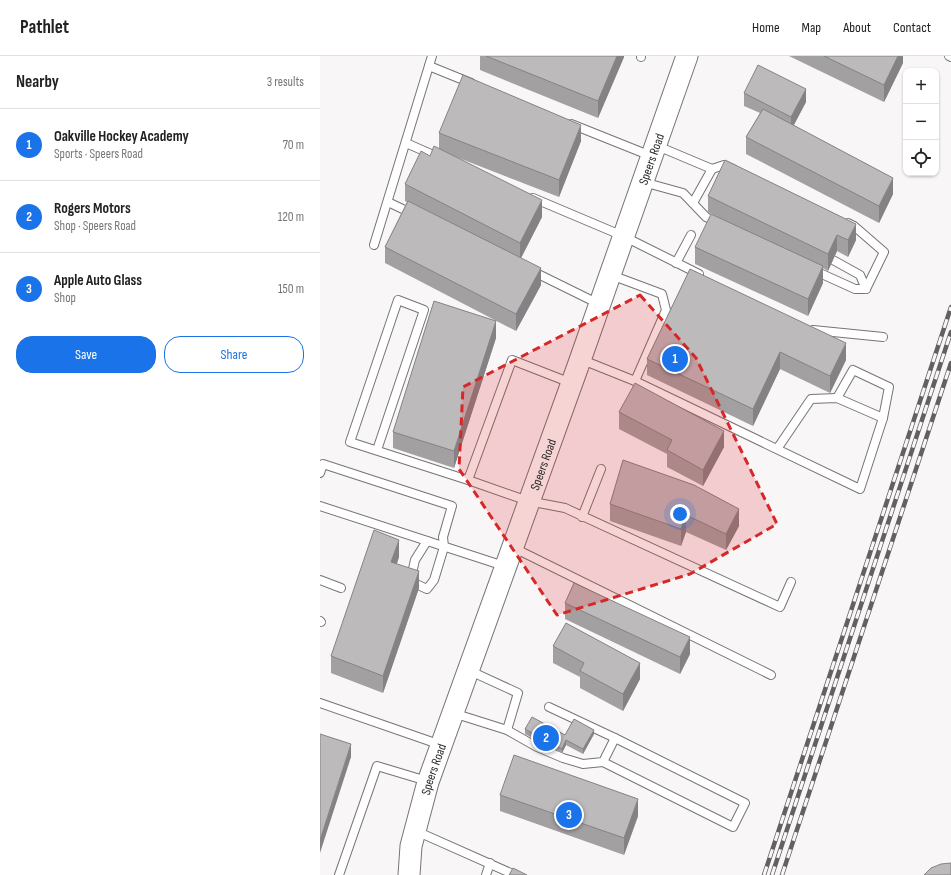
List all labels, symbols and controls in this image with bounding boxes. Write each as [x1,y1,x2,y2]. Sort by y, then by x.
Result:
text: Pathlet [20,16,69,39]
text: Home [752,19,780,36]
text: Map [802,19,821,36]
text: About [843,19,871,36]
text: Contact [893,19,931,36]
map controls [903,68,939,176]
button: + [903,68,939,104]
text: Nearby [16,72,59,92]
text: 3 results [267,74,304,90]
button: − [903,104,939,140]
text: Oakville Hockey Academy [54,127,189,146]
street label: Speers Road [635,131,668,187]
text: 1 [26,137,32,153]
text: 70 m [283,137,304,153]
button: locate [903,140,939,176]
text: Sports · Speers Road [54,146,143,162]
text: Rogers Motors [54,199,131,218]
text: 2 [26,209,32,225]
text: 120 m [278,209,304,225]
text: Shop · Speers Road [54,218,136,234]
text: Apple Auto Glass [54,271,142,290]
text: 3 [26,281,32,297]
text: 150 m [278,281,304,297]
text: Shop [54,290,76,306]
button: Save [16,336,156,373]
button: Share [164,336,304,373]
pin: 1 [662,344,688,374]
street label: Speers Road [527,437,560,492]
your location [670,504,690,524]
pin: 2 [533,723,559,753]
street label: Speers Road [418,742,450,797]
pin: 3 [556,800,582,830]

